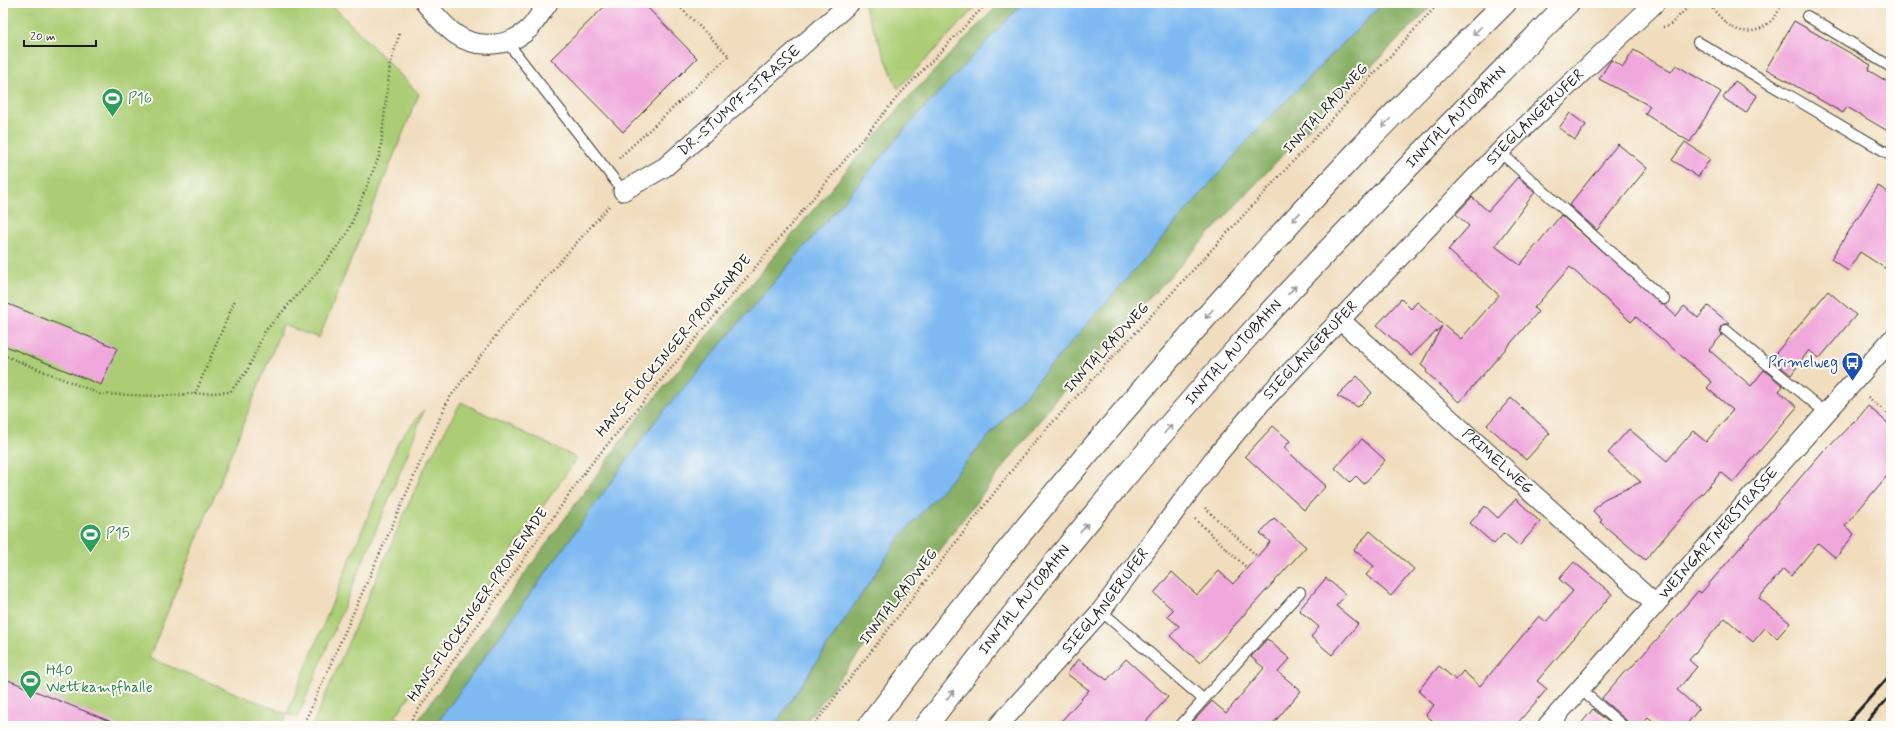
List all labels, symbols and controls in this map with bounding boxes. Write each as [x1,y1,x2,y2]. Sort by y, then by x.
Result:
scale bar [24,22,96,48]
one-way arrow [1472,26,1482,36]
text: 20 m [30,29,56,45]
street label: DR.-STUMPF-STRASSE [674,41,805,161]
street label: INNTALRADWEG [1279,59,1373,159]
street label: INNTAL AUTOBAHN [1402,62,1511,173]
street label: SIEGLANGERUFER [1482,65,1589,170]
sports icon: P16 [99,86,125,119]
place label: P16 [128,89,152,109]
one-way arrow [1381,118,1391,128]
one-way arrow [1292,212,1301,223]
street label: HANS-FLÖCKINGER-PROMENADE [592,250,756,441]
one-way arrow [1287,285,1296,295]
street label: INNTAL AUTOBAHN [1181,295,1286,410]
street label: SIEGLANGERUFER [1259,297,1362,404]
street label: INNTALRADWEG [1060,298,1154,398]
one-way arrow [1204,308,1213,319]
bus stop icon: Primelweg [1840,350,1866,383]
place label: Primelweg [1768,353,1838,374]
one-way arrow [1163,424,1173,434]
street label: PRIMELWEG [1457,424,1537,499]
street label: WEINGARTNERSTRASSE [1654,463,1783,604]
street label: HANS-FLÖCKINGER-PROMENADE [403,504,553,706]
sports icon: P15 [78,521,104,554]
one-way arrow [1080,523,1089,534]
place label: P15 [106,524,130,544]
street label: INNTAL AUTOBAHN [974,541,1075,659]
street label: INNTALRADWEG [855,545,943,649]
street label: SIEGLANGERUFER [1058,545,1154,658]
place label: H40 Wettkampfhalle [46,661,153,698]
sports icon: H40 Wettkampfhalle [17,667,43,700]
one-way arrow [946,689,954,700]

